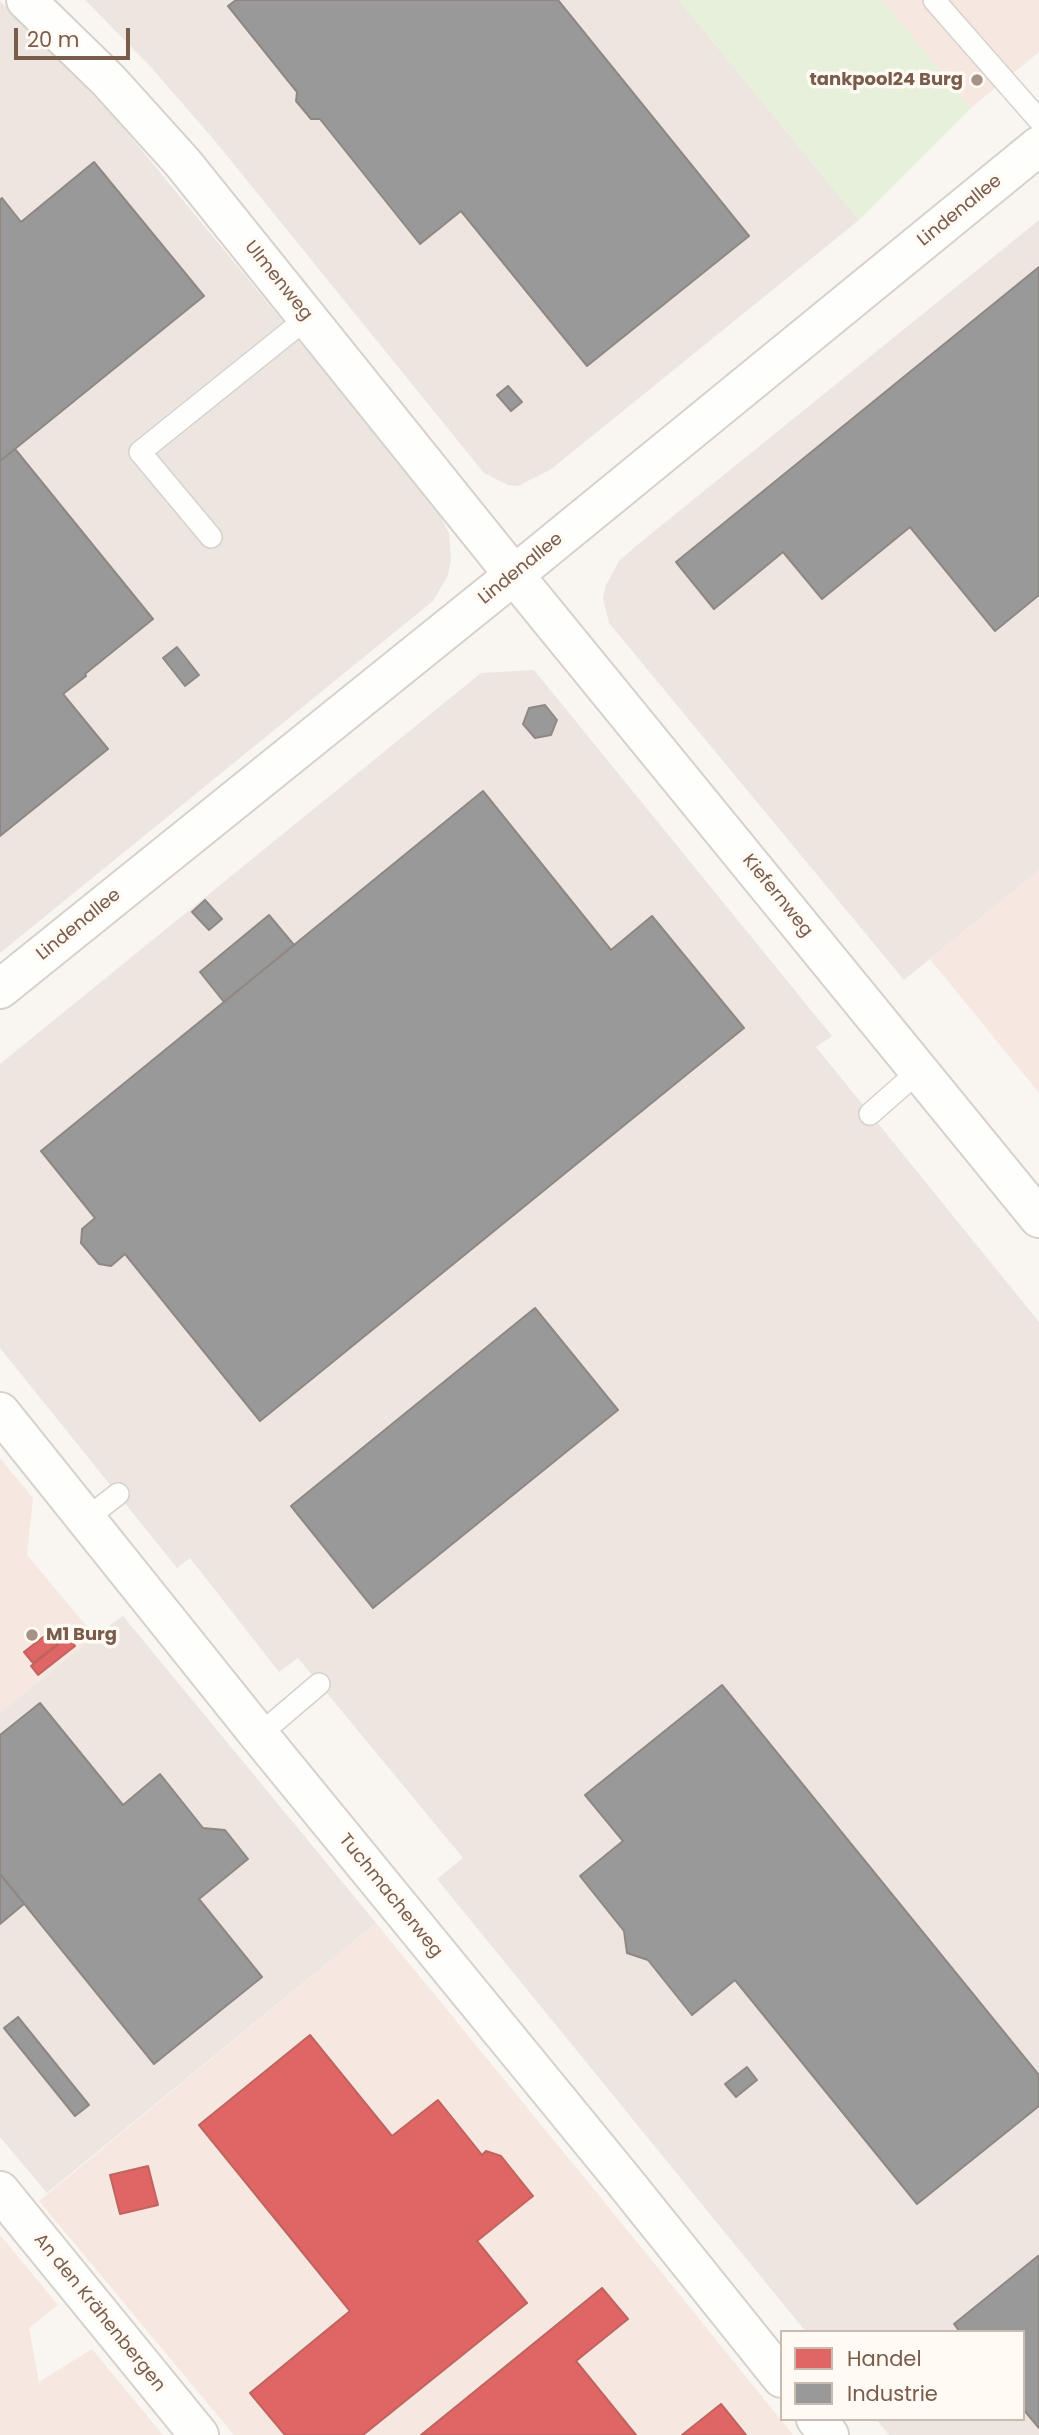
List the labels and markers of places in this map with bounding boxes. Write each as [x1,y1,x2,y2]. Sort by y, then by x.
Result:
place label: tankpool24 Burg [810,69,963,91]
marker: tankpool24 Burg [969,72,985,88]
place label: M1 Burg [46,1624,117,1646]
marker: M1 Burg [24,1627,40,1643]

